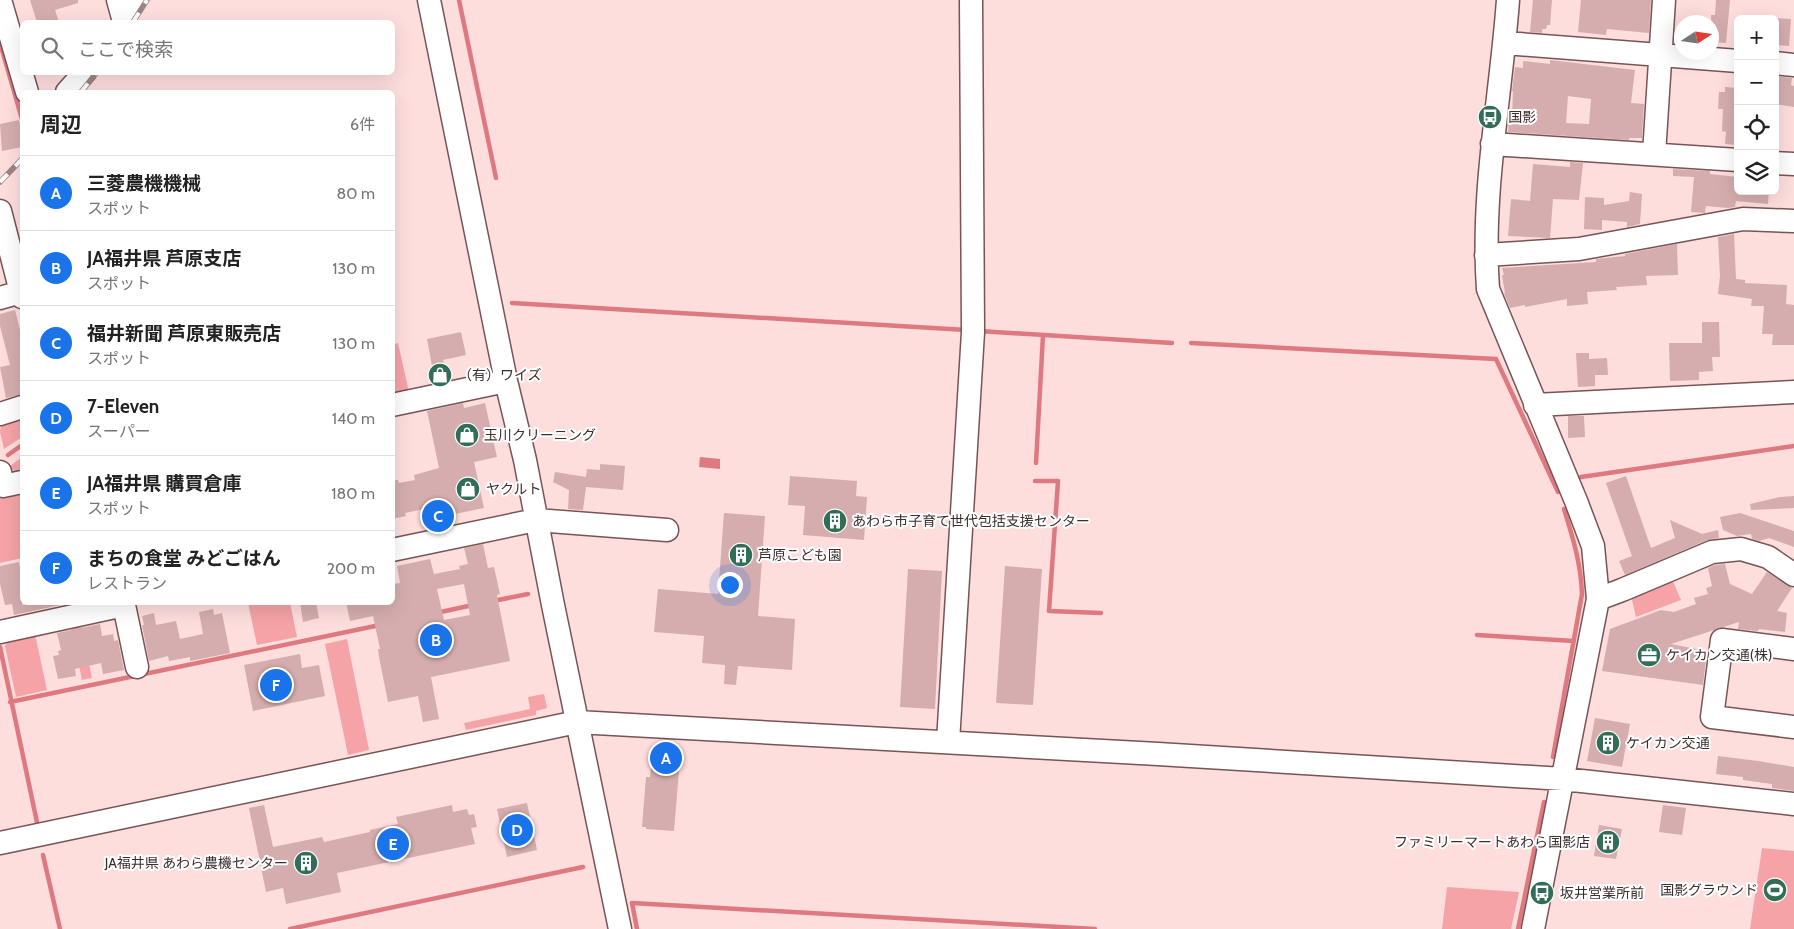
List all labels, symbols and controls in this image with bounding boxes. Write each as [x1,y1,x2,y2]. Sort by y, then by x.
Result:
north arrow [1674,15,1719,60]
map controls [1734,15,1779,195]
button: + [1734,15,1779,60]
search box [20,20,395,75]
icon: search [38,34,66,62]
text: ここで検索 [78,38,173,61]
button: − [1734,60,1779,105]
bus stop icon: 国影 [1477,104,1503,130]
button: locate [1734,105,1779,150]
place label: 国影 [1508,108,1536,126]
text: 周辺 [40,112,82,137]
text: 6件 [350,115,375,134]
button: layers [1734,150,1779,195]
text: 三菱農機機械 [87,172,201,195]
text: A [51,184,61,203]
text: 80 m [337,184,375,203]
text: スポット [87,199,151,218]
text: JA福井県 芦原支店 [87,247,242,270]
text: B [51,259,61,278]
text: 130 m [332,259,375,278]
text: スポット [87,274,151,293]
text: 福井新聞 芦原東販売店 [87,322,281,345]
text: C [51,334,61,353]
text: 130 m [332,334,375,353]
text: スポット [87,349,151,368]
shop icon: （有）ワイズ [427,362,453,388]
place label: （有）ワイズ [458,366,542,384]
text: 7-Eleven [87,395,159,418]
text: D [50,409,62,428]
text: 140 m [332,409,375,428]
text: スーパー [87,422,151,441]
shop icon: 玉川クリーニング [454,422,480,448]
place label: 玉川クリーニング [484,426,596,444]
text: JA福井県 購買倉庫 [87,472,242,495]
shop icon: ヤクルト [455,476,481,502]
place label: ヤクルト [486,480,542,498]
text: E [51,484,61,503]
text: 180 m [331,484,375,503]
pin: C [422,497,454,535]
text: スポット [87,499,151,518]
building icon: あわら市子育て世代包括支援センター [822,508,848,534]
place label: あわら市子育て世代包括支援センター [852,512,1090,530]
building icon: 芦原こども園 [728,542,754,568]
place label: 芦原こども園 [758,546,842,564]
text: まちの食堂 みどごはん [87,547,281,570]
text: F [52,559,60,578]
text: 200 m [327,559,375,578]
your location [717,572,743,598]
text: レストラン [87,574,167,593]
pin: B [420,621,452,659]
office icon: ケイカン交通(株) [1636,642,1662,668]
place label: ケイカン交通(株) [1666,646,1772,664]
pin: F [260,666,292,704]
building icon: ケイカン交通 [1595,730,1621,756]
place label: ケイカン交通 [1626,734,1710,752]
pin: A [650,739,682,777]
pin: D [501,811,533,849]
pin: E [377,825,409,863]
building icon: ファミリーマートあわら国影店 [1595,829,1621,855]
place label: ファミリーマートあわら国影店 [1394,833,1590,851]
building icon: JA福井県 あわら農機センター [293,850,319,876]
place label: JA福井県 あわら農機センター [104,854,288,872]
sports icon: 国影グラウンド [1762,877,1788,903]
bus stop icon: 坂井営業所前 [1529,880,1555,906]
place label: 国影グラウンド [1660,881,1758,899]
place label: 坂井営業所前 [1560,884,1644,902]

